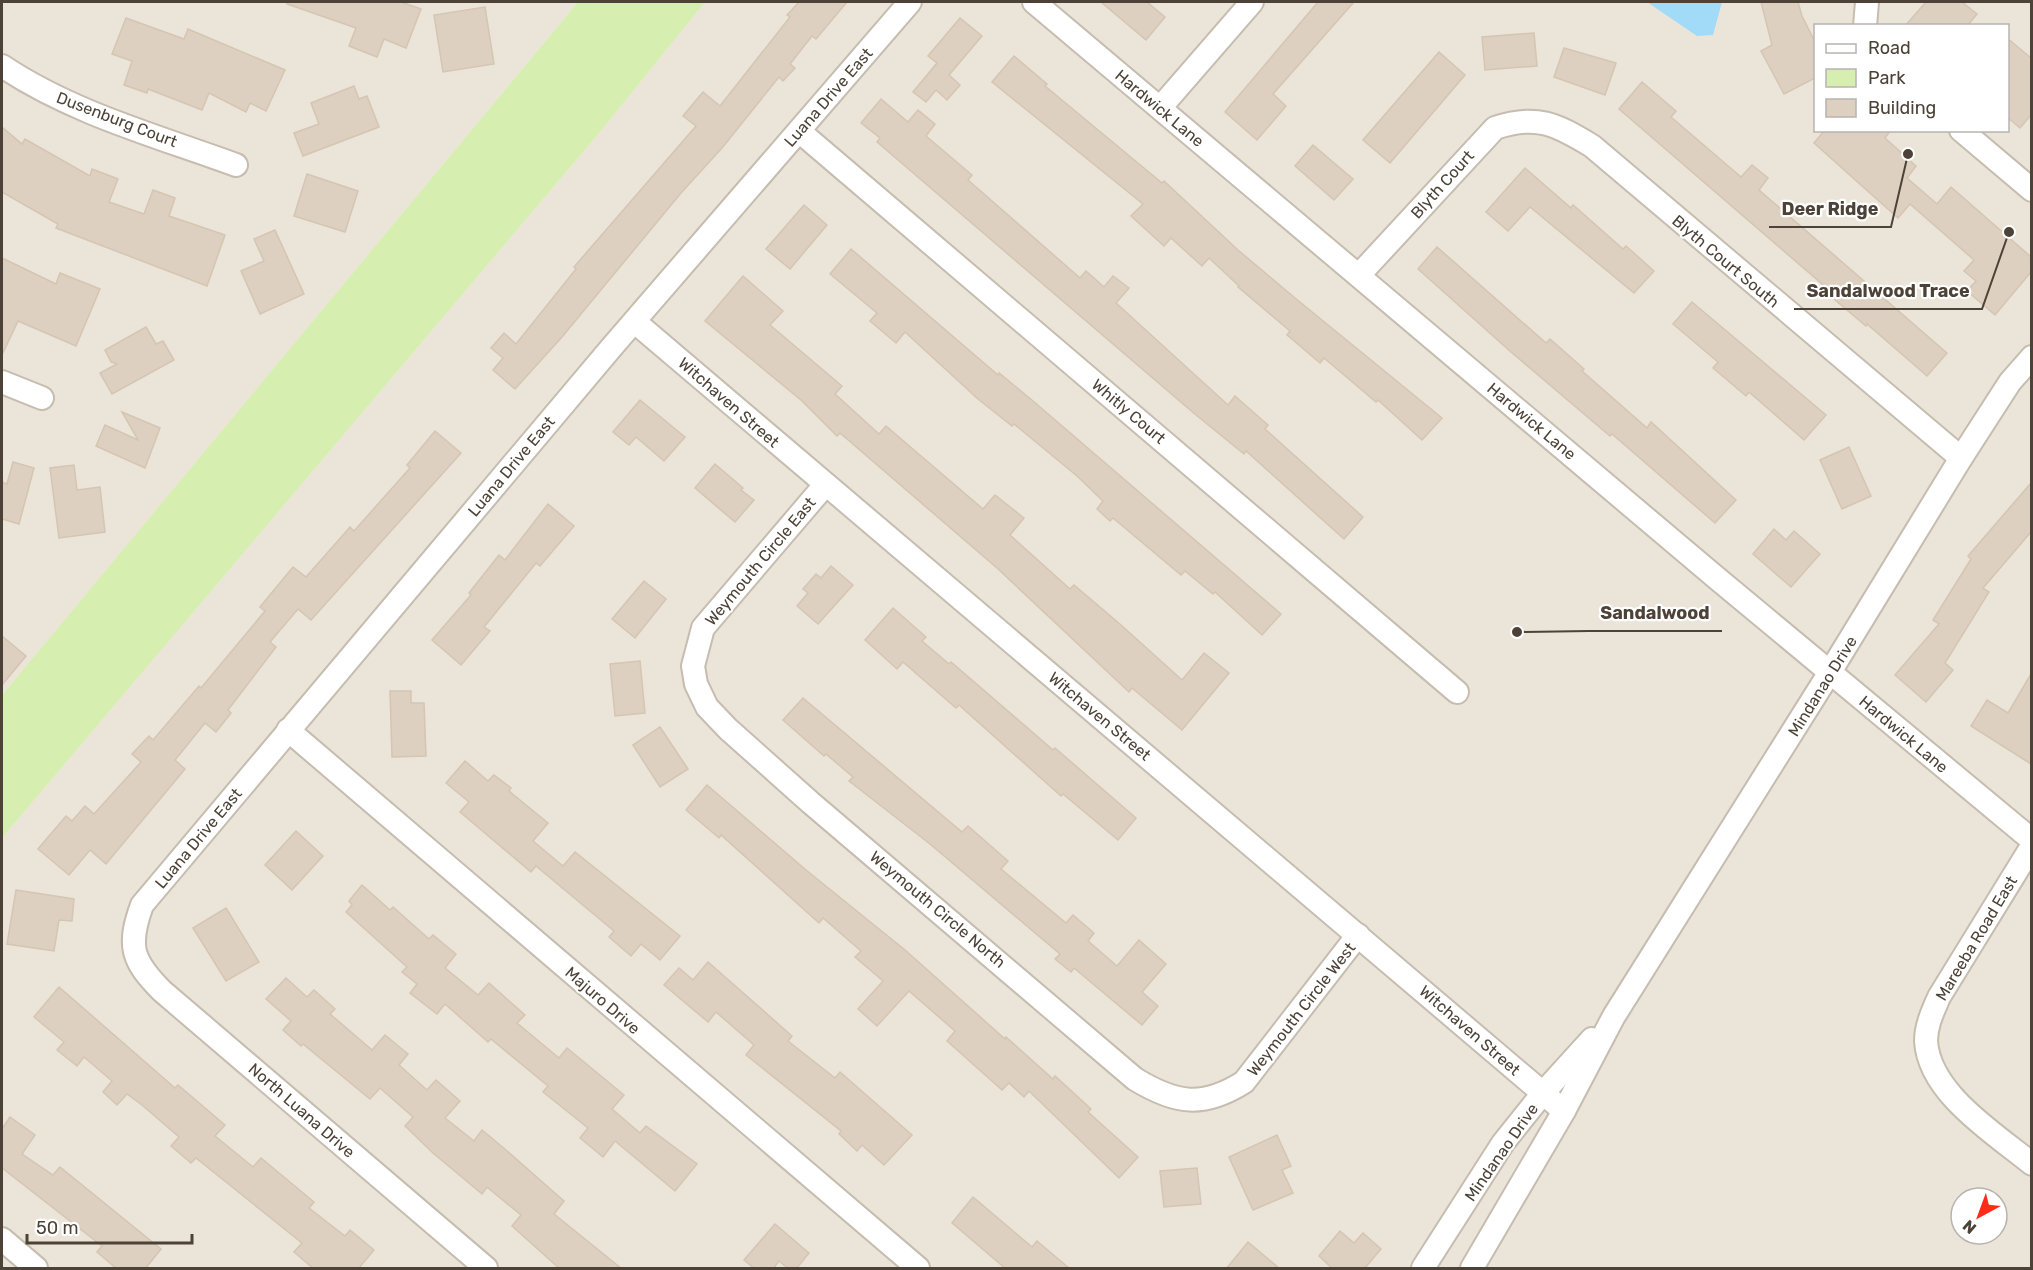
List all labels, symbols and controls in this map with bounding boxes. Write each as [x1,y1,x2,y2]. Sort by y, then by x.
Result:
legend [1814,24,2009,132]
text: Road [1868,37,1911,59]
street label: Luana Drive East [780,44,877,151]
street label: Hardwick Lane [1112,66,1208,151]
text: Park [1868,67,1906,89]
street label: Dusenburg Court [54,88,180,151]
text: Building [1868,97,1936,119]
street label: Blyth Court [1407,146,1478,222]
callout: Deer Ridge [1769,191,1891,227]
text: Deer Ridge [1782,198,1879,220]
street label: Blyth Court South [1668,211,1783,312]
callout: Sandalwood Trace [1794,273,1982,309]
text: Sandalwood Trace [1806,280,1970,302]
street label: Witchaven Street [674,353,783,451]
street label: Whitly Court [1088,375,1170,448]
street label: Hardwick Lane [1484,379,1580,464]
street label: Luana Drive East [464,412,559,520]
street label: Weymouth Circle East [701,493,820,629]
callout: Sandalwood [1589,595,1722,631]
text: Sandalwood [1600,602,1710,624]
street label: Mindanao Drive [1784,633,1861,740]
street label: Witchaven Street [1045,668,1155,765]
street label: Hardwick Lane [1856,692,1952,777]
street label: Luana Drive East [151,784,246,892]
street label: Weymouth Circle North [866,847,1009,972]
street label: Mareeba Road East [1932,872,2021,1004]
street label: Weymouth Circle West [1243,939,1360,1080]
street label: Majuro Drive [561,963,644,1038]
street label: Witchaven Street [1415,981,1524,1079]
street label: North Luana Drive [245,1059,359,1162]
street label: Mindanao Drive [1461,1100,1542,1205]
north arrow [1949,1186,2009,1246]
scale bar [27,1207,192,1245]
text: N [1959,1216,1980,1238]
text: 50 m [36,1217,79,1239]

